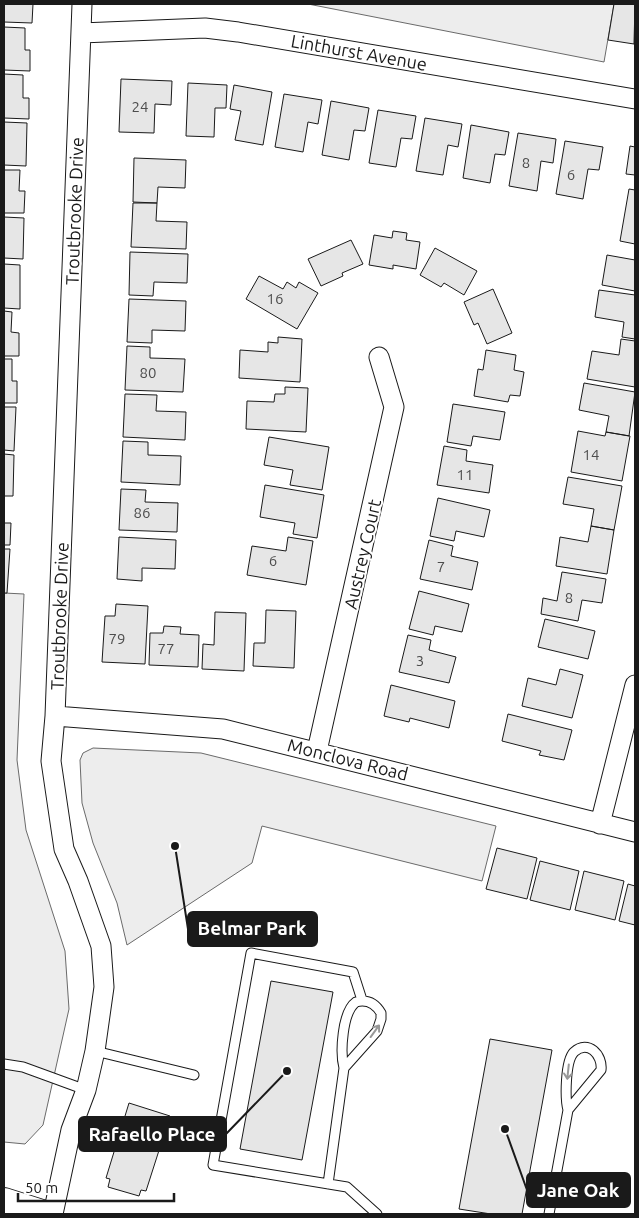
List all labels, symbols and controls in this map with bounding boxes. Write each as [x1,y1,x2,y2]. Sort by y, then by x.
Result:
street label: Linthurst Avenue [289,30,429,74]
house number: 24 [132,98,148,115]
street label: Troutbrooke Drive [61,137,87,285]
house number: 8 [522,154,530,171]
house number: 6 [567,166,575,183]
house number: 16 [267,290,283,307]
house number: 80 [140,364,156,381]
house number: 14 [583,446,599,463]
house number: 11 [457,466,473,483]
street label: Austrey Court [340,497,384,611]
house number: 86 [134,504,150,521]
street label: Troutbrooke Drive [46,542,72,690]
house number: 6 [269,552,277,569]
house number: 7 [437,558,445,575]
house number: 8 [565,589,573,606]
house number: 79 [109,630,125,647]
house number: 77 [158,640,174,657]
house number: 3 [416,652,424,669]
street label: Monclova Road [286,734,410,784]
callout: Belmar Park [188,912,317,946]
text: Belmar Park [198,917,307,939]
one-way arrow [370,1024,380,1038]
one-way arrow [563,1064,573,1080]
callout: Rafaello Place [79,1117,226,1151]
text: Rafaello Place [88,1123,216,1145]
scale bar [18,1170,174,1202]
callout: Jane Oak [527,1173,630,1207]
text: 50 m [25,1179,58,1196]
text: Jane Oak [537,1179,620,1201]

